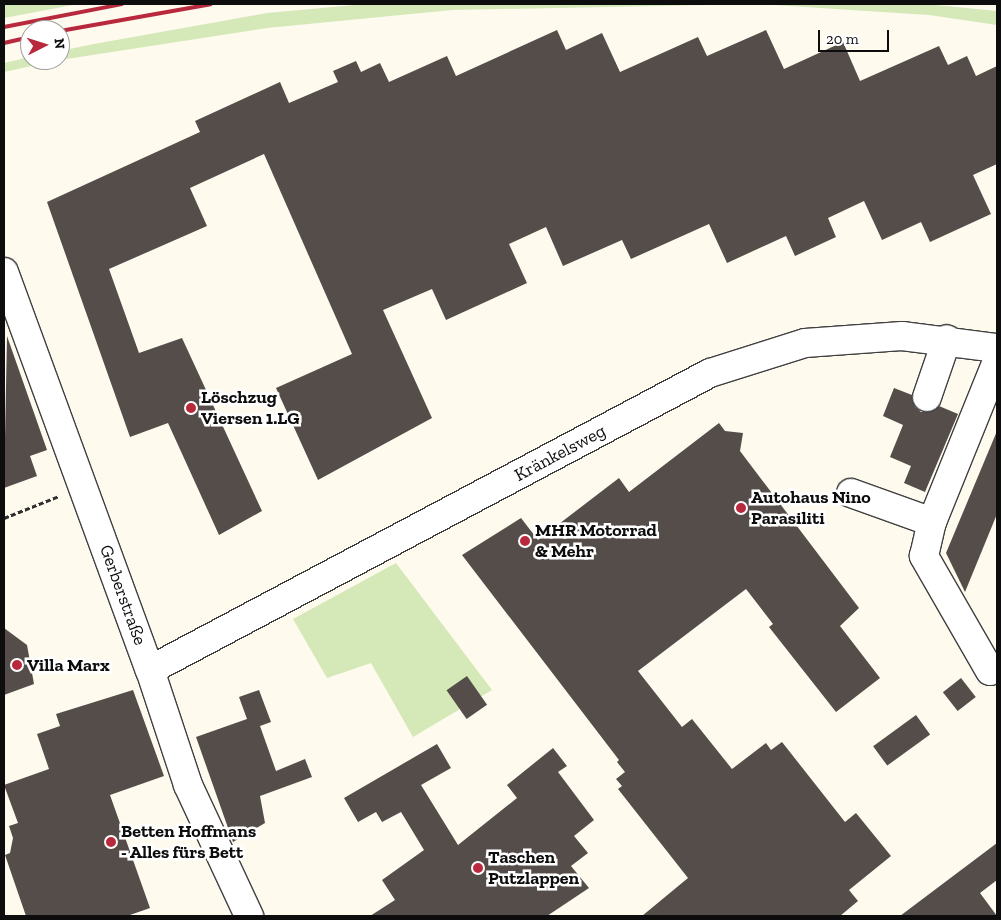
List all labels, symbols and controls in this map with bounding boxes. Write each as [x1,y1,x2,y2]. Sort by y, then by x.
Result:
north arrow [20,20,70,70]
scale bar [821,20,892,52]
text: 20 m [826,30,859,48]
text: N [51,38,68,50]
place label: Löschzug Viersen 1.LG [201,387,300,429]
marker: Löschzug Viersen 1.LG [185,402,197,414]
street label: Kränkelsweg [511,420,609,486]
place label: Autohaus Nino Parasiliti [751,487,871,530]
marker: Autohaus Nino Parasiliti [735,502,747,514]
place label: MHR Motorrad & Mehr [535,520,657,562]
marker: MHR Motorrad & Mehr [519,535,531,547]
street label: Gerberstraße [95,542,151,648]
place label: Villa Marx [27,654,110,676]
marker: Villa Marx [11,659,23,671]
place label: Betten Hoffmans - Alles fürs Bett [121,821,256,864]
marker: Betten Hoffmans - Alles fürs Bett [105,836,117,848]
place label: Taschen Putzlappen [488,847,579,890]
marker: Taschen Putzlappen [472,862,484,874]

